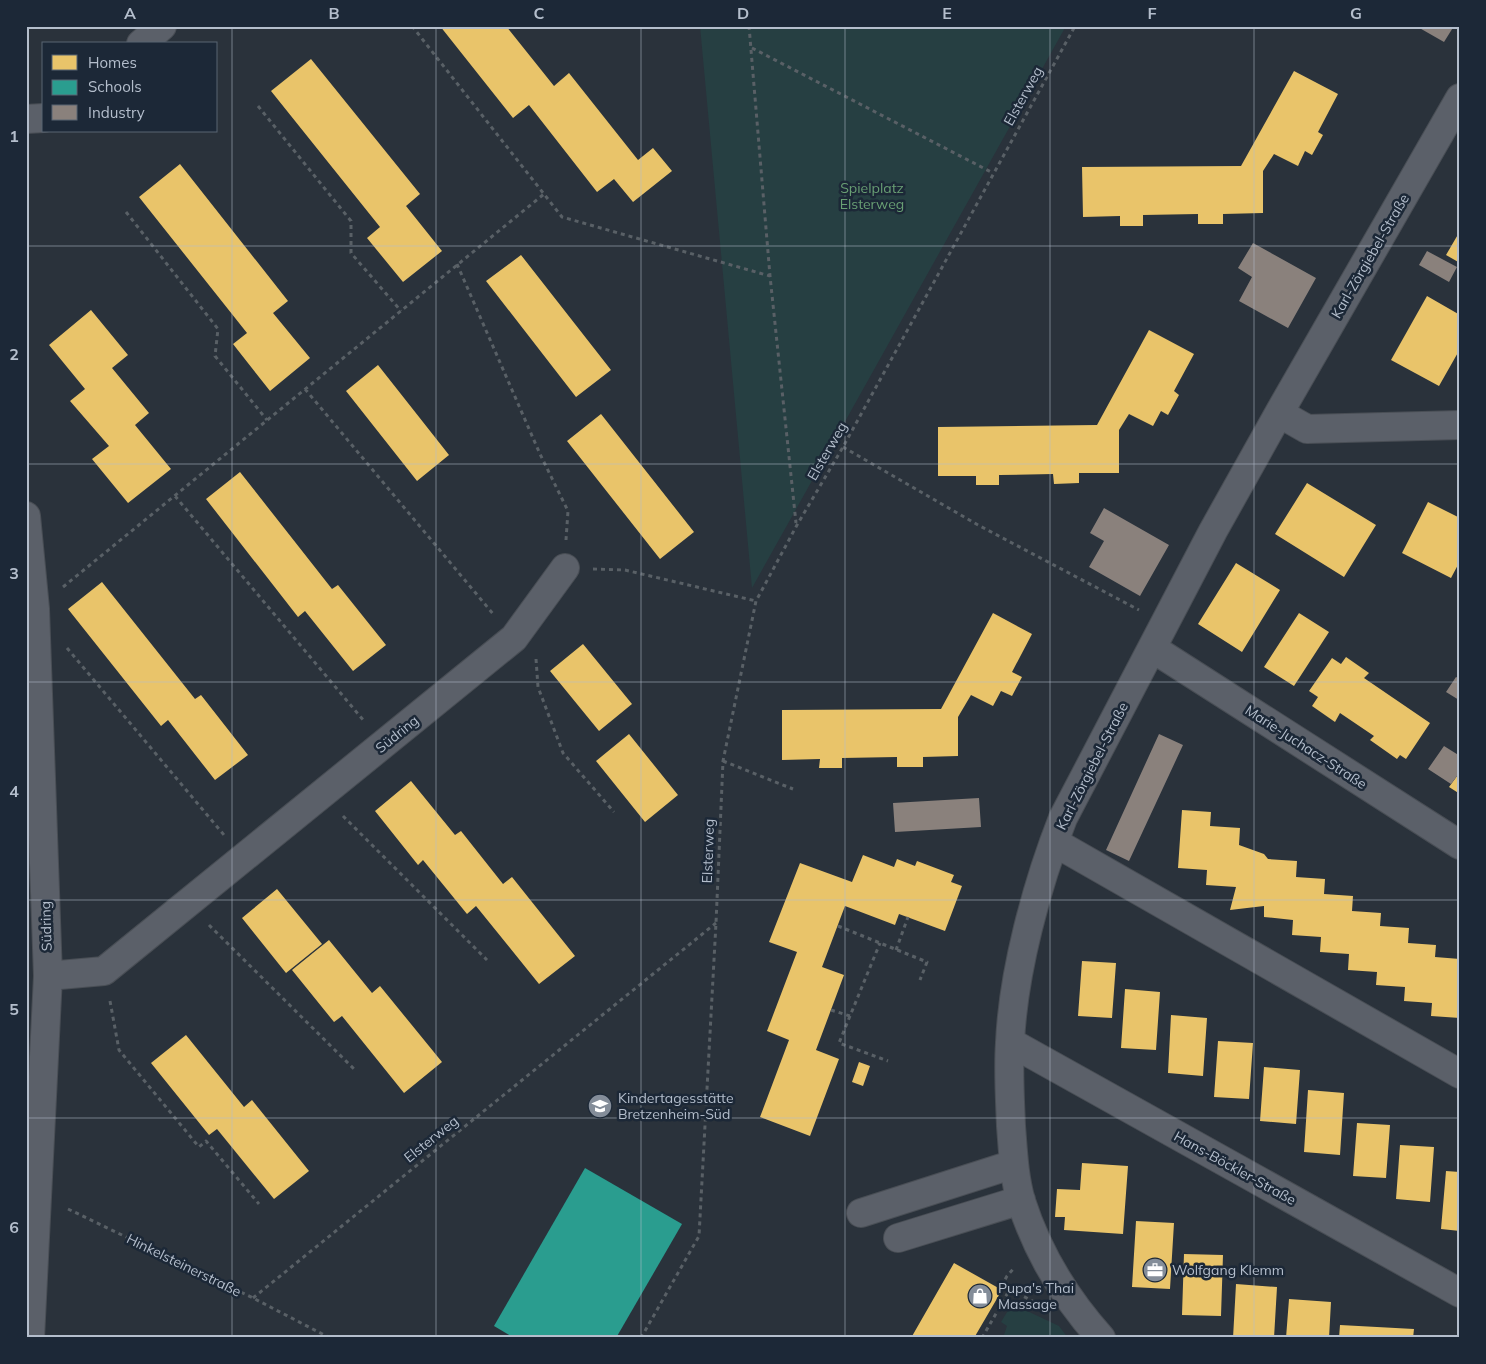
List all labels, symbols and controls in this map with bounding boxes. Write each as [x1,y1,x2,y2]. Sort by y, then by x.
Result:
text: A [124,3,136,23]
text: B [328,3,340,23]
text: C [534,3,545,23]
text: D [737,3,749,23]
text: E [942,3,952,23]
text: F [1147,3,1157,23]
text: G [1350,3,1362,23]
legend [42,42,218,132]
text: Homes [88,53,137,72]
street label: Elsterweg [999,63,1047,129]
text: Schools [88,77,142,96]
text: Industry [88,103,145,122]
text: 1 [9,126,19,146]
park label: Spielplatz Elsterweg [840,179,904,213]
street label: Karl-Zörgiebel-Straße [1327,191,1413,321]
text: 2 [9,344,19,364]
street label: Elsterweg [803,419,851,483]
text: 3 [9,563,19,583]
street label: Karl-Zörgiebel-Straße [1052,699,1132,833]
street label: Marie-Juchacz-Straße [1242,701,1370,793]
street label: Südring [372,711,422,757]
text: 4 [9,781,19,801]
street label: Elsterweg [698,818,718,884]
street label: Südring [36,901,56,951]
text: 5 [9,999,19,1019]
place label: Kindertagesstätte Bretzenheim-Süd [618,1089,734,1123]
school or university icon: Kindertagesstätte Bretzenheim-Süd [587,1093,613,1119]
street label: Elsterweg [400,1112,462,1166]
street label: Hans-Böckler-Straße [1171,1127,1299,1209]
text: 6 [9,1217,19,1237]
street label: Hinkelsteinerstraße [124,1229,244,1301]
office icon: Wolfgang Klemm [1142,1257,1168,1283]
place label: Wolfgang Klemm [1172,1261,1284,1279]
place label: Pupa's Thai Massage [998,1279,1074,1313]
shop icon: Pupa's Thai Massage [967,1283,993,1309]

